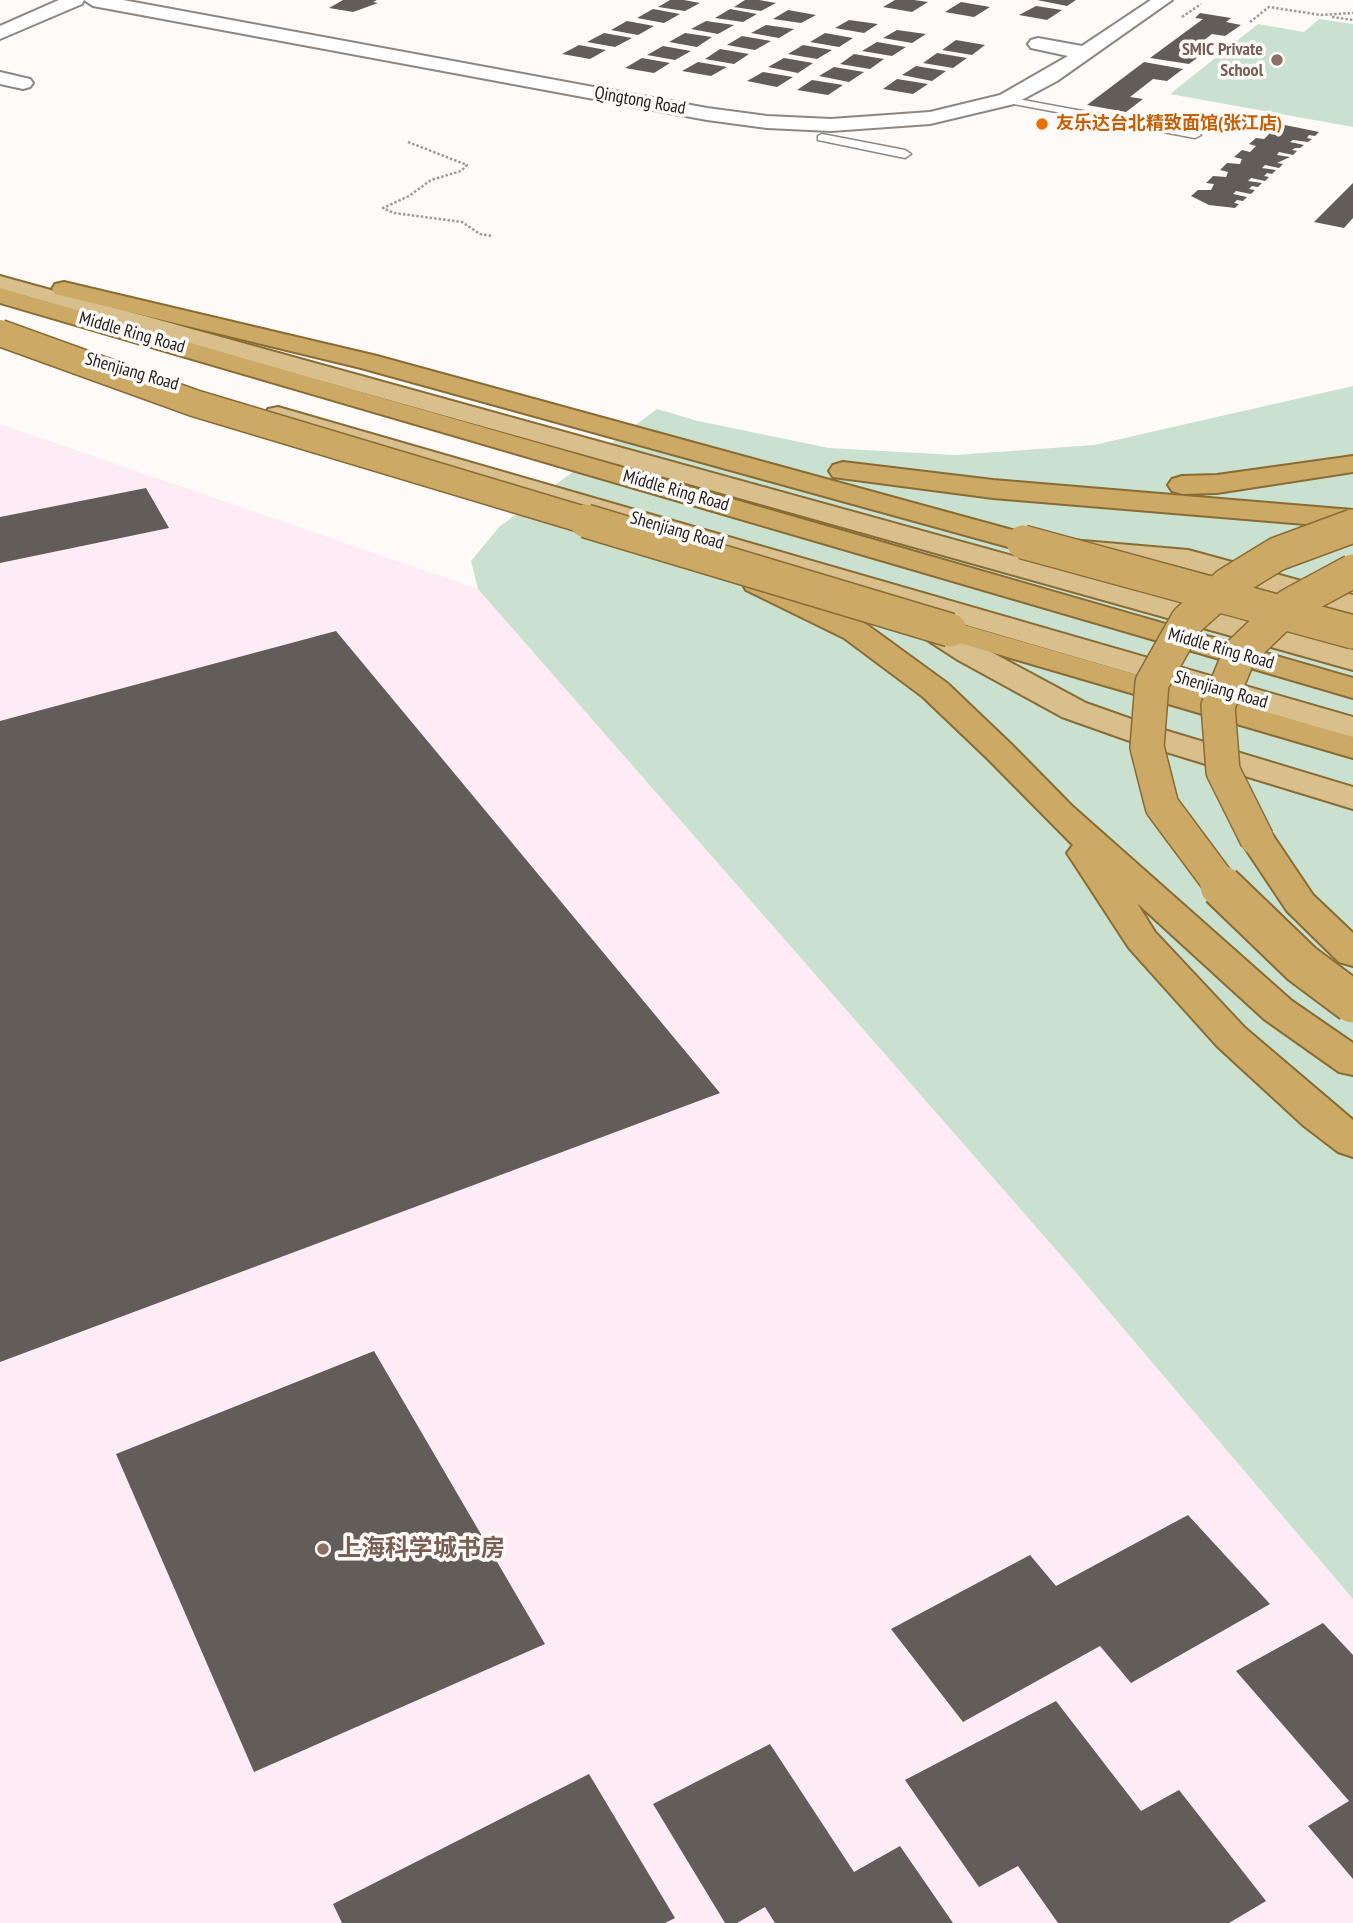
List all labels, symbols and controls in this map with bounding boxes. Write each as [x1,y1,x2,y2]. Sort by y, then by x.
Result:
place label: SMIC Private School [1182,39,1263,82]
marker: SMIC Private School [1269,52,1285,68]
street label: Qingtong Road [593,82,687,120]
place label: 友乐达台北精致面馆(张江店) [1056,113,1282,135]
marker: 友乐达台北精致面馆(张江店) [1034,116,1050,132]
street label: Middle Ring Road [77,308,187,358]
street label: Shenjiang Road [83,348,181,396]
street label: Middle Ring Road [621,466,731,516]
street label: Shenjiang Road [628,507,726,555]
street label: Middle Ring Road [1166,624,1276,674]
street label: Shenjiang Road [1172,666,1270,714]
place label: 上海科学城书房 [337,1535,505,1563]
marker: 上海科学城书房 [315,1541,331,1557]

